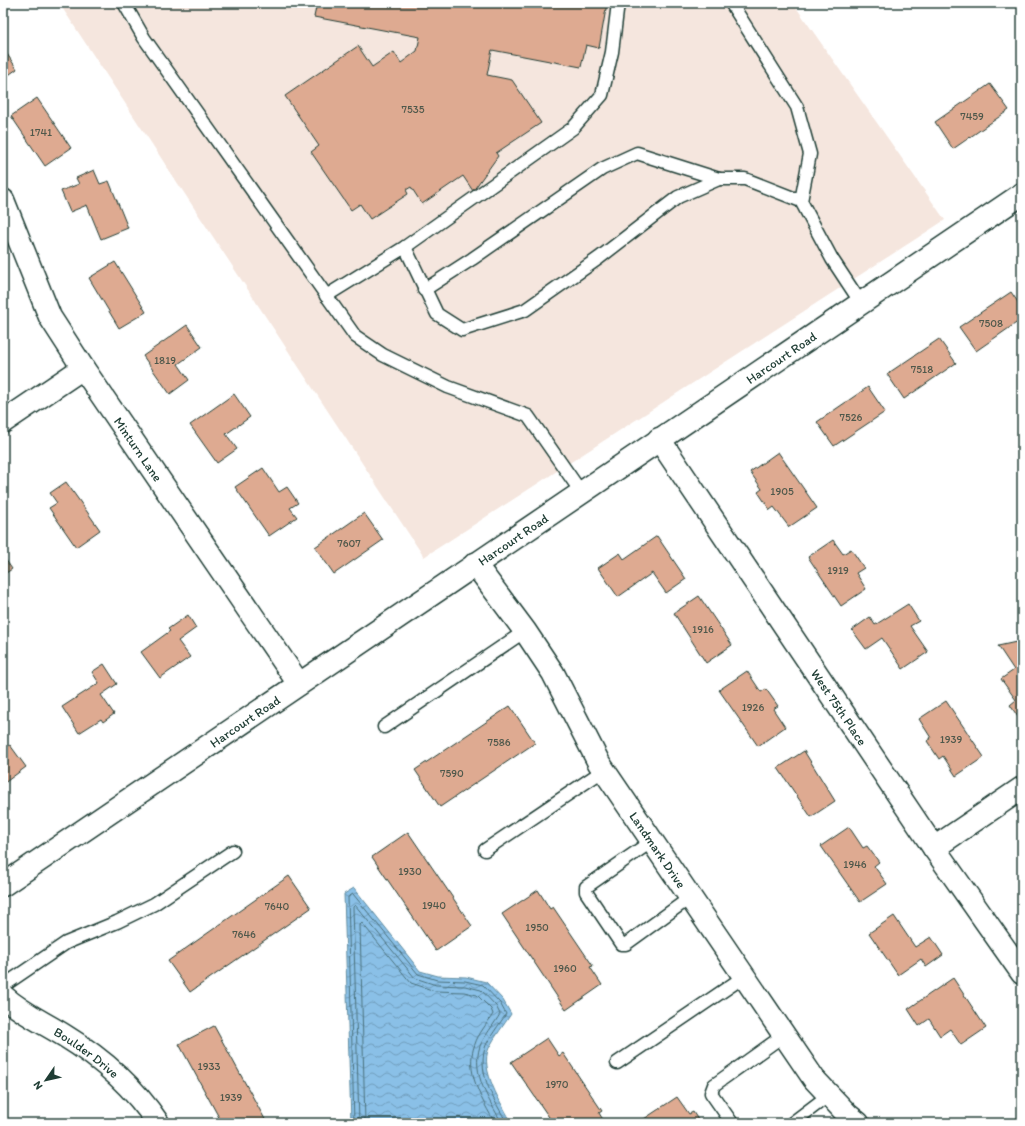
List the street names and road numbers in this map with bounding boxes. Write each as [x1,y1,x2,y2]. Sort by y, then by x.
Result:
street label: Harcourt Road [743,329,819,387]
street label: Minturn Lane [111,414,165,484]
street label: Harcourt Road [475,511,551,569]
street label: West 75th Place [808,666,870,748]
street label: Harcourt Road [207,692,283,751]
street label: Landmark Drive [626,809,689,891]
street label: Boulder Drive [51,1024,122,1081]

